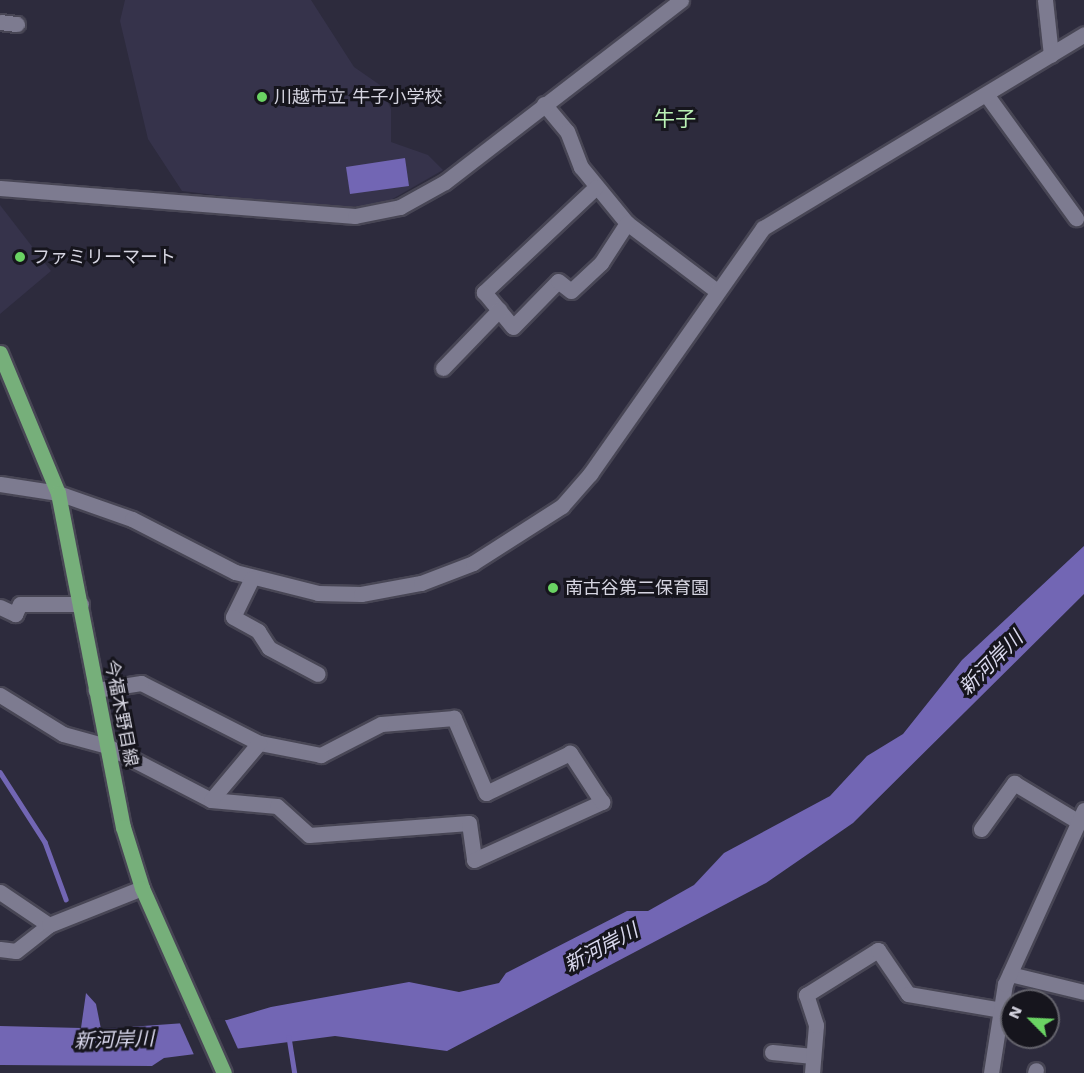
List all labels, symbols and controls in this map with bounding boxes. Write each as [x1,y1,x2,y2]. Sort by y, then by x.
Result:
place label: 川越市立 牛子小学校 [274,86,442,108]
marker: 川越市立 牛子小学校 [255,90,269,104]
district label: 牛子 [654,106,696,132]
place label: ファミリーマート [32,246,176,268]
marker: ファミリーマート [13,250,27,264]
place label: 南古谷第二保育園 [565,577,709,599]
marker: 南古谷第二保育園 [546,581,560,595]
water label: 新河岸川 [954,626,1028,700]
street label: 今福木野目線 [100,658,142,768]
water label: 新河岸川 [560,919,642,977]
north arrow [1000,989,1060,1049]
text: N [1004,1003,1026,1022]
water label: 新河岸川 [74,1027,154,1053]

